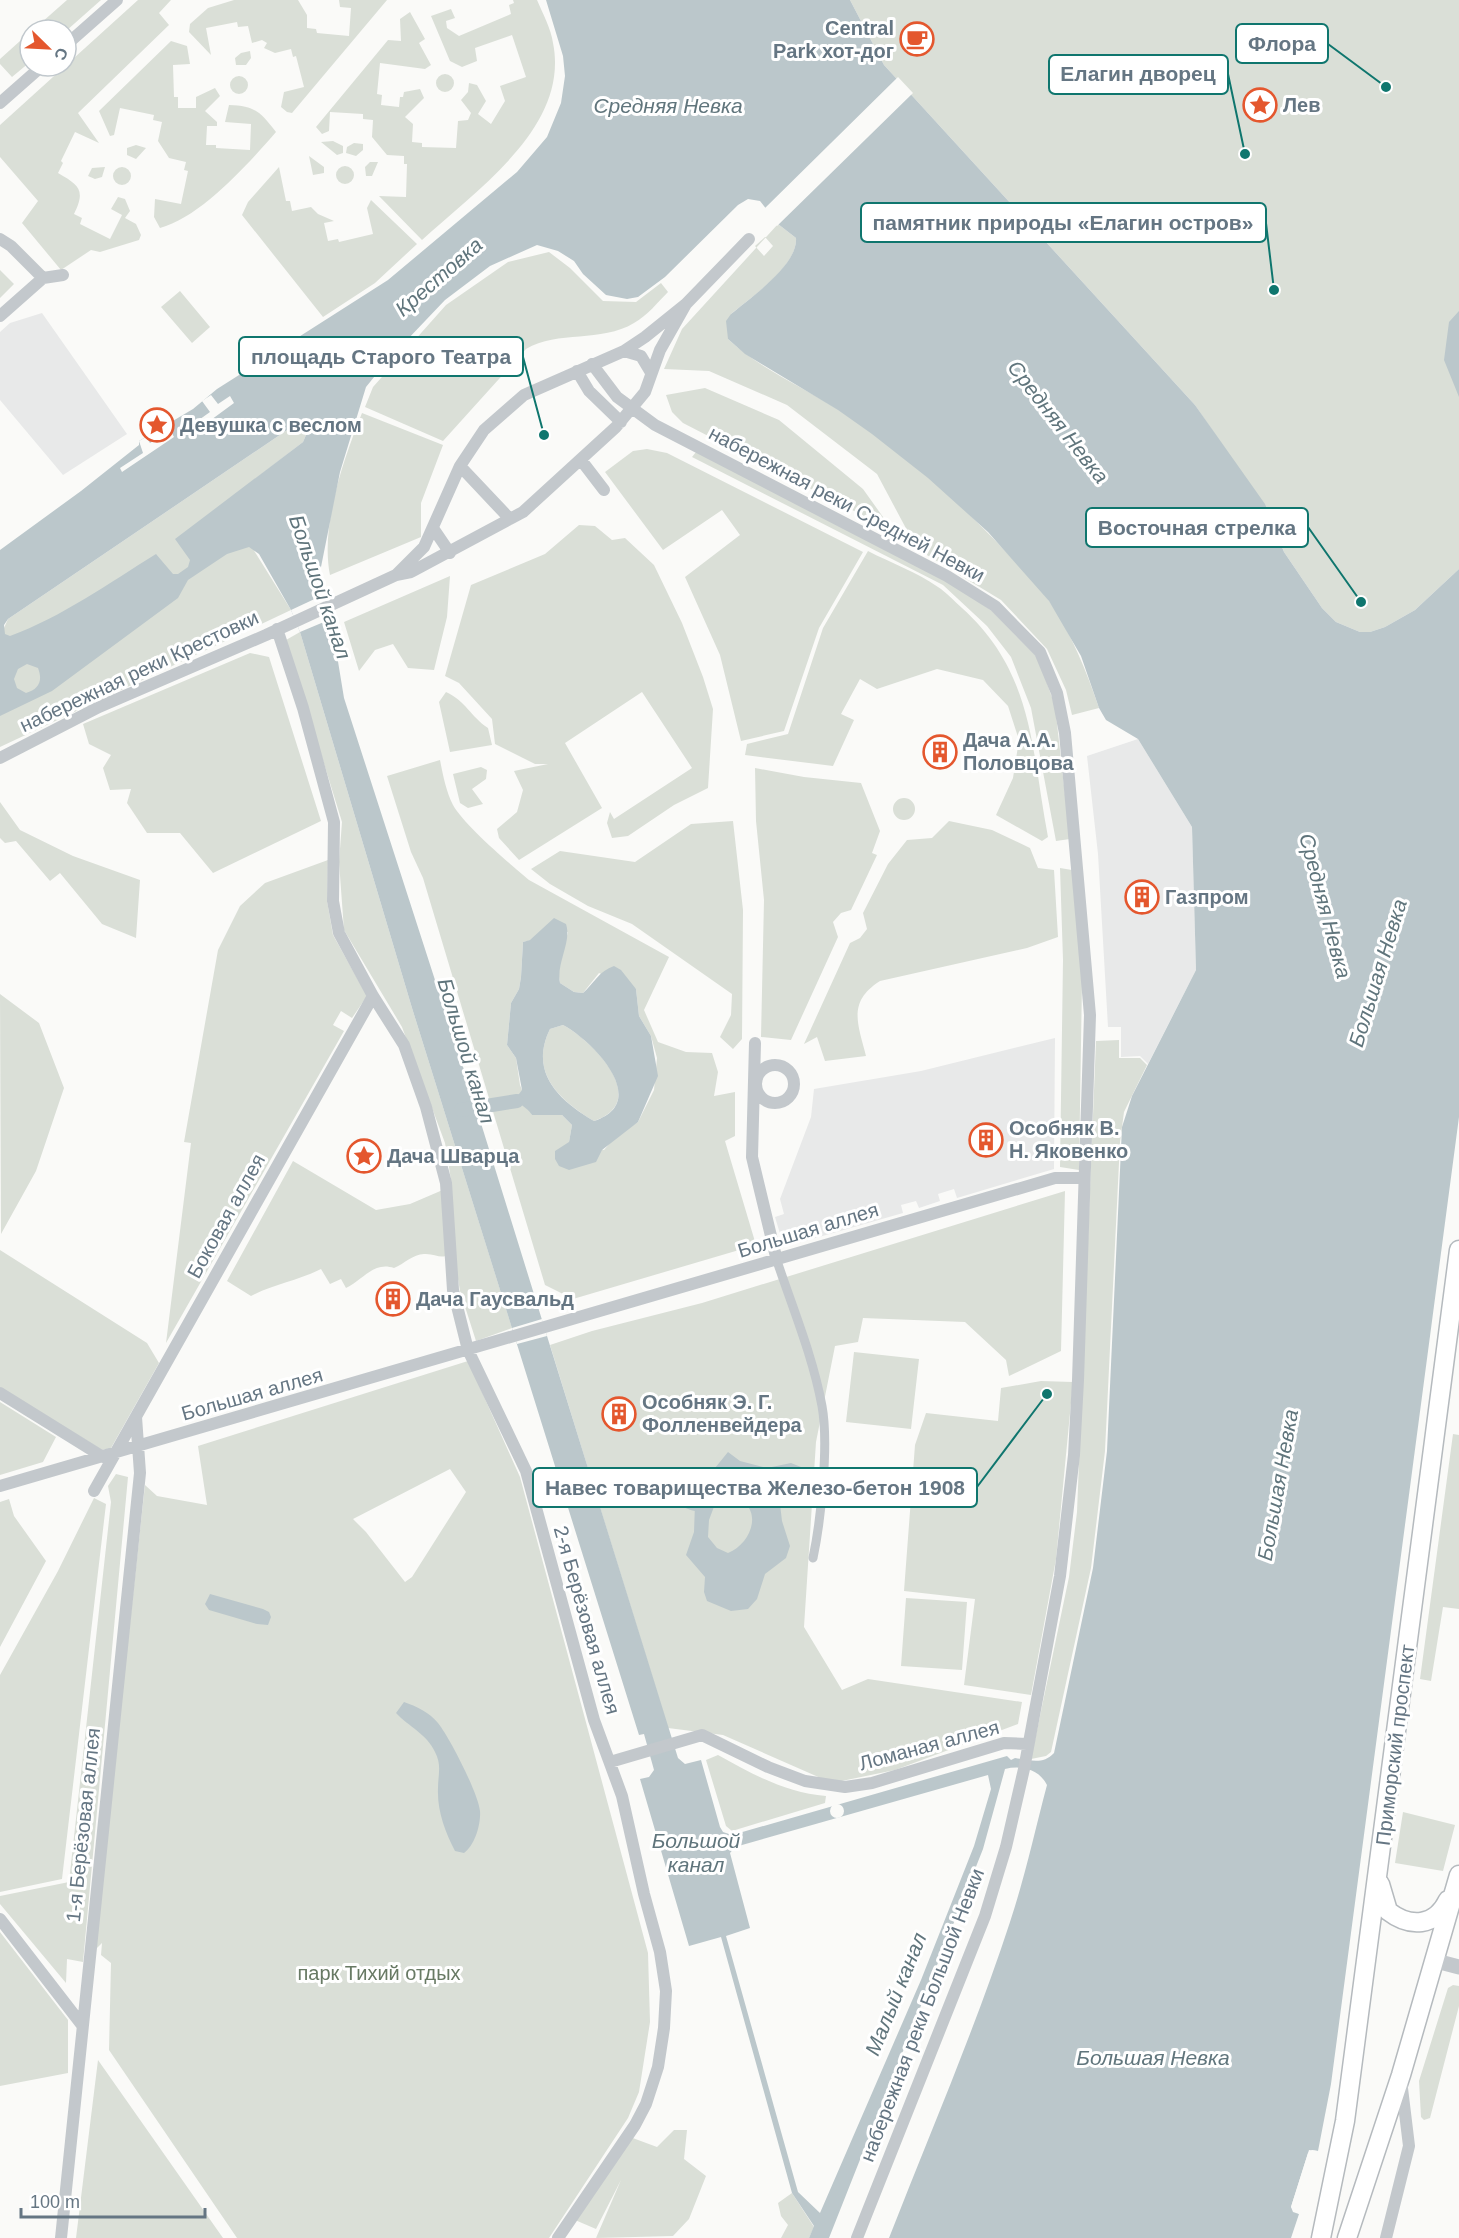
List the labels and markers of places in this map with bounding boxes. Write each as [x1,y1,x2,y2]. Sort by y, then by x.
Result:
place label: Central Park хот-дог [773,17,894,62]
cafe icon: Central Park хот-дог [899,21,935,57]
callout: Флора [1236,24,1328,63]
callout: Елагин дворец [1049,55,1228,94]
place icon: Лев [1242,87,1278,123]
place label: Лев [1283,94,1320,116]
callout: памятник природы «Елагин остров» [861,203,1266,242]
callout: площадь Старого Театра [239,337,523,376]
place icon: Девушка с веслом [139,407,175,443]
place label: Девушка с веслом [180,414,362,436]
callout: Восточная стрелка [1086,508,1308,547]
place label: Дача А.А. Половцова [963,729,1075,774]
building icon: Дача А.А. Половцова [922,734,958,770]
building icon: Газпром [1124,879,1160,915]
place label: Газпром [1165,886,1248,908]
place label: Особняк В. Н. Яковенко [1009,1117,1128,1162]
building icon: Особняк В. Н. Яковенко [968,1122,1004,1158]
place icon: Дача Шварца [346,1138,382,1174]
place label: Дача Шварца [387,1145,520,1167]
building icon: Дача Гаусвальд [375,1281,411,1317]
place label: Дача Гаусвальд [416,1288,574,1310]
place label: Особняк Э. Г. Фолленвейдера [642,1391,803,1436]
building icon: Особняк Э. Г. Фолленвейдера [601,1396,637,1432]
callout: Навес товарищества Железо-бетон 1908 [533,1468,977,1507]

